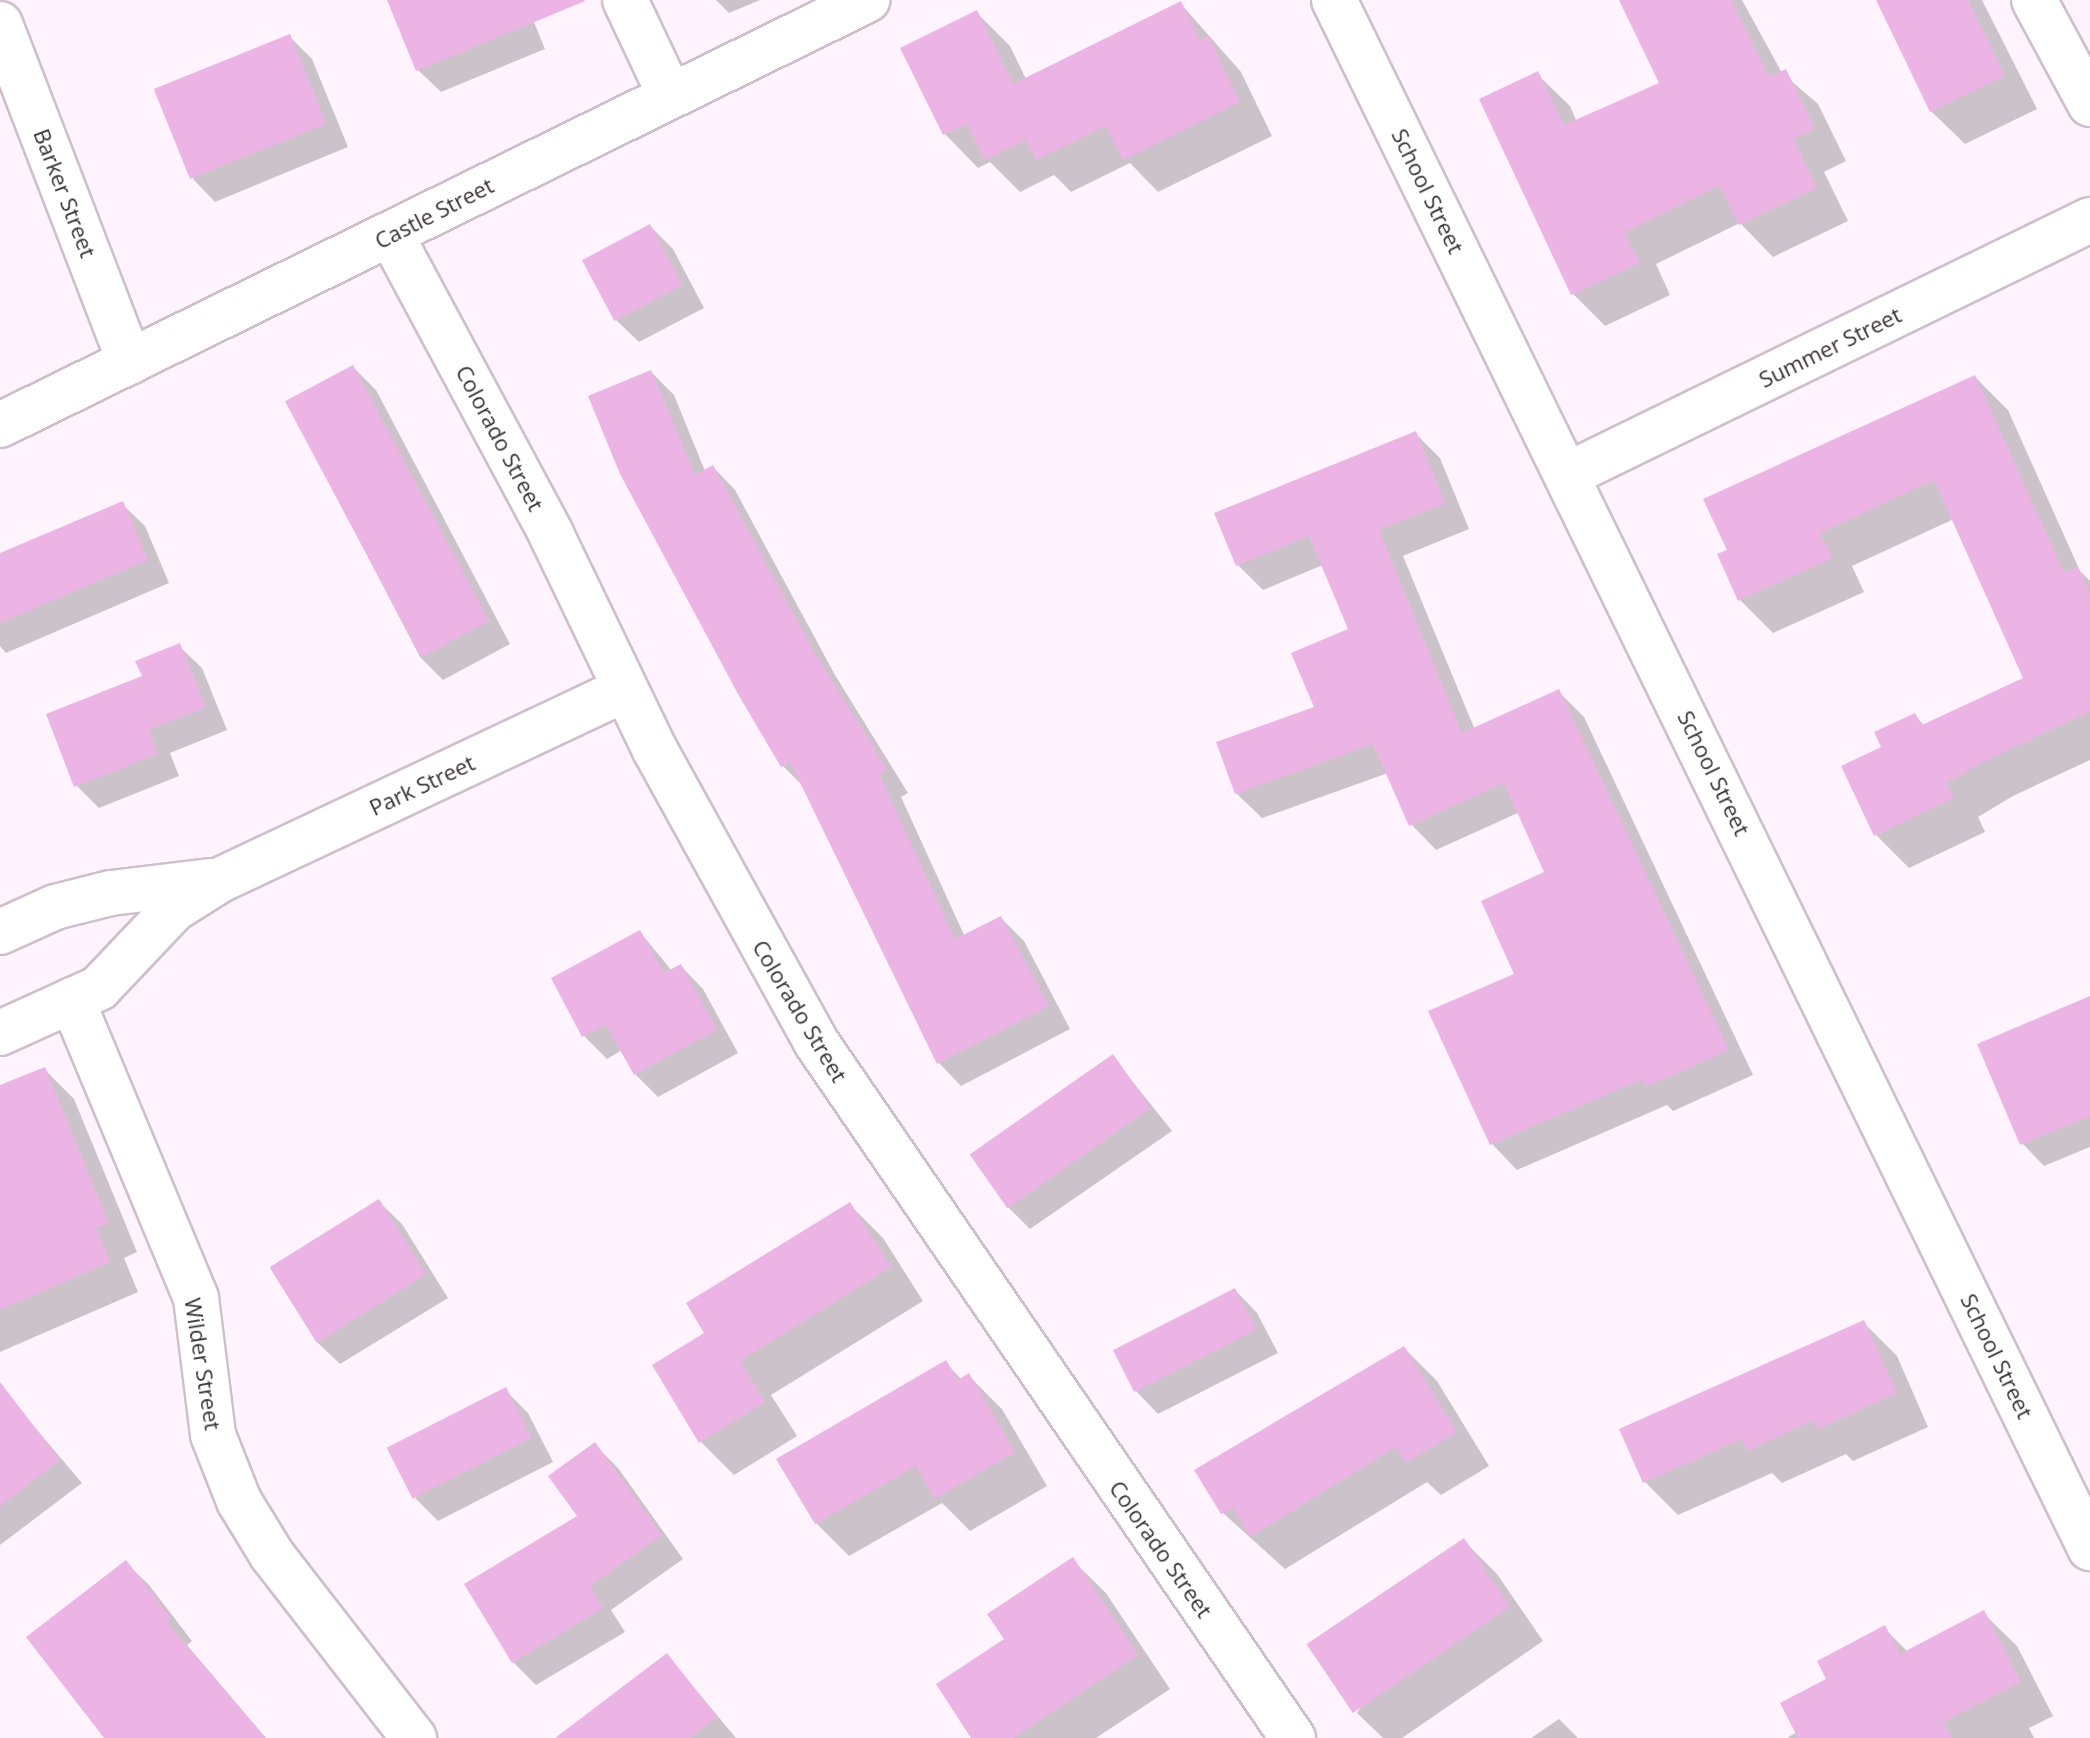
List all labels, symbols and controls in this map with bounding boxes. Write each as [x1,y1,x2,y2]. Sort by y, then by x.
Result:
street label: School Street [1386,124,1470,258]
street label: Barker Street [28,125,102,261]
street label: Castle Street [370,172,498,254]
street label: Summer Street [1755,301,1905,393]
street label: Colorado Street [451,361,549,515]
street label: School Street [1672,706,1756,840]
street label: Park Street [365,749,479,821]
street label: Colorado Street [747,935,853,1087]
street label: School Street [1955,1289,2039,1423]
street label: Wilder Street [180,1296,226,1432]
street label: Colorado Street [1104,1476,1218,1622]

